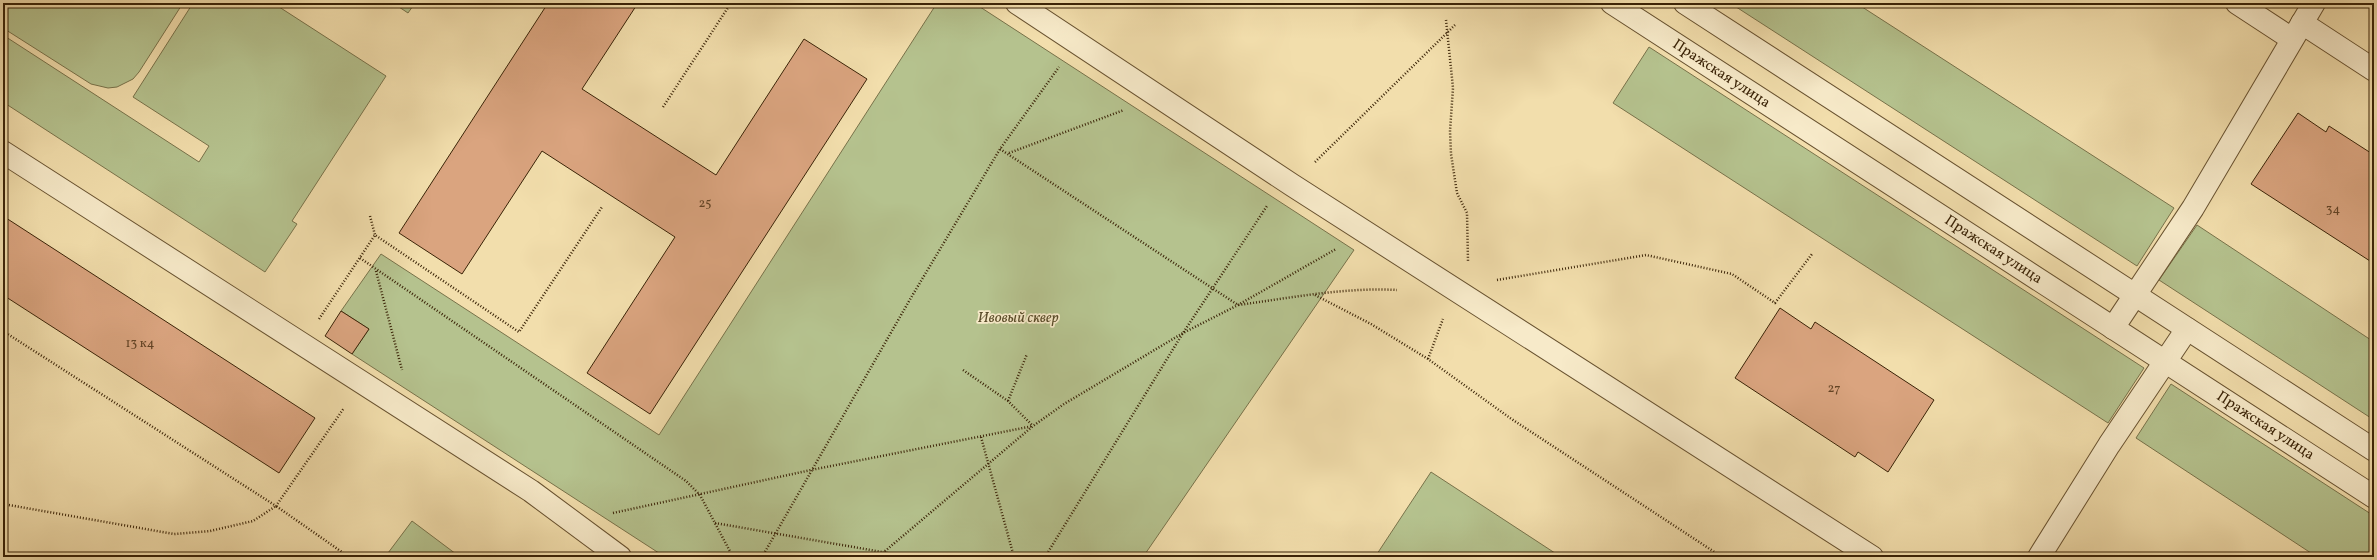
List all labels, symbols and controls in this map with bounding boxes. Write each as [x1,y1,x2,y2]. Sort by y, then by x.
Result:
street label: Пражская улица [1668,34,1774,114]
house number: 25 [698,195,712,213]
house number: 34 [2326,201,2340,219]
street label: Пражская улица [1940,210,2046,290]
park label: Ивовый сквер [977,308,1059,329]
house number: 13 к4 [125,335,155,353]
house number: 27 [1828,380,1840,398]
street label: Пражская улица [2212,386,2318,466]

